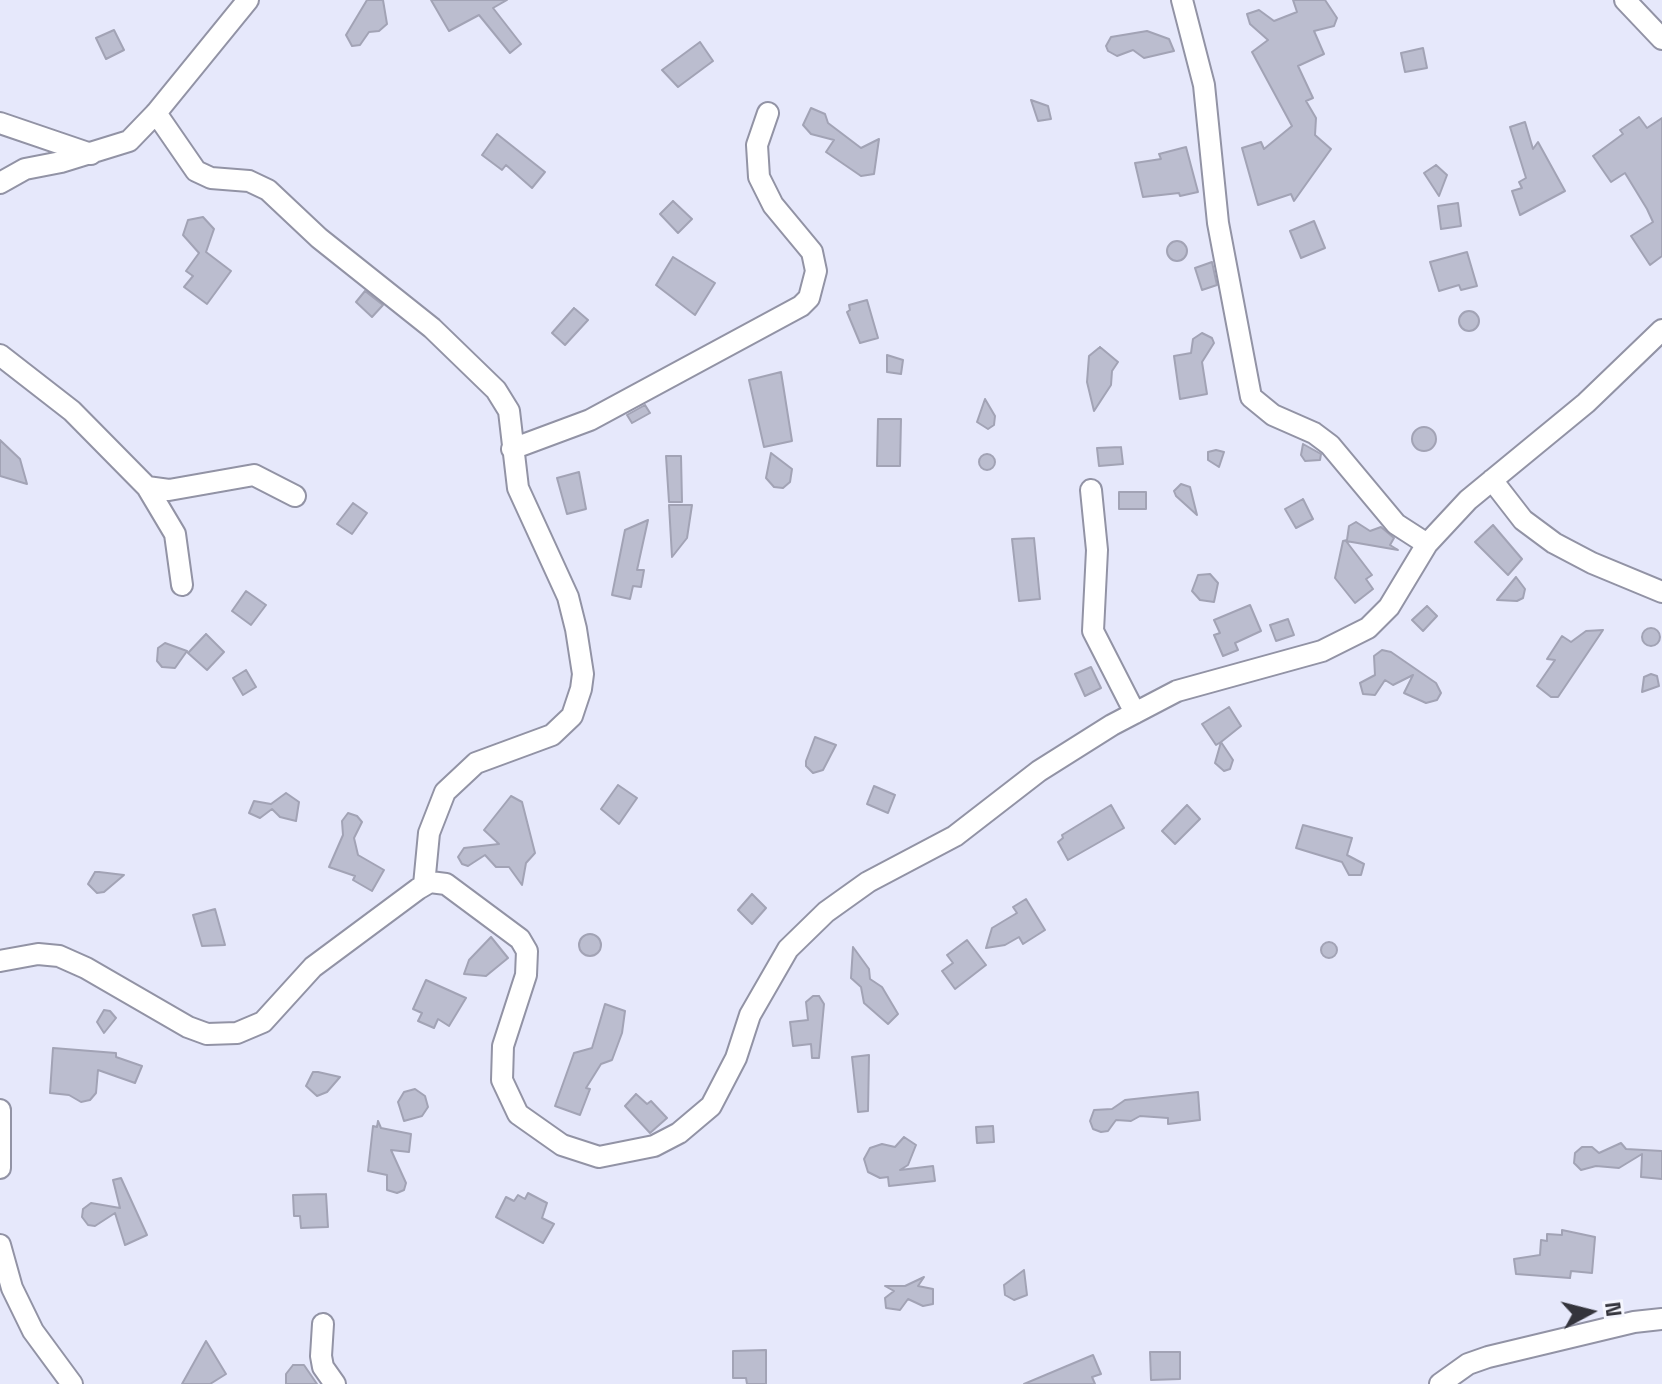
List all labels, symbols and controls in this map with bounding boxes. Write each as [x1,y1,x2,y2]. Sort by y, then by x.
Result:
north arrow [1550,1272,1630,1352]
text: N [1599,1300,1629,1318]

